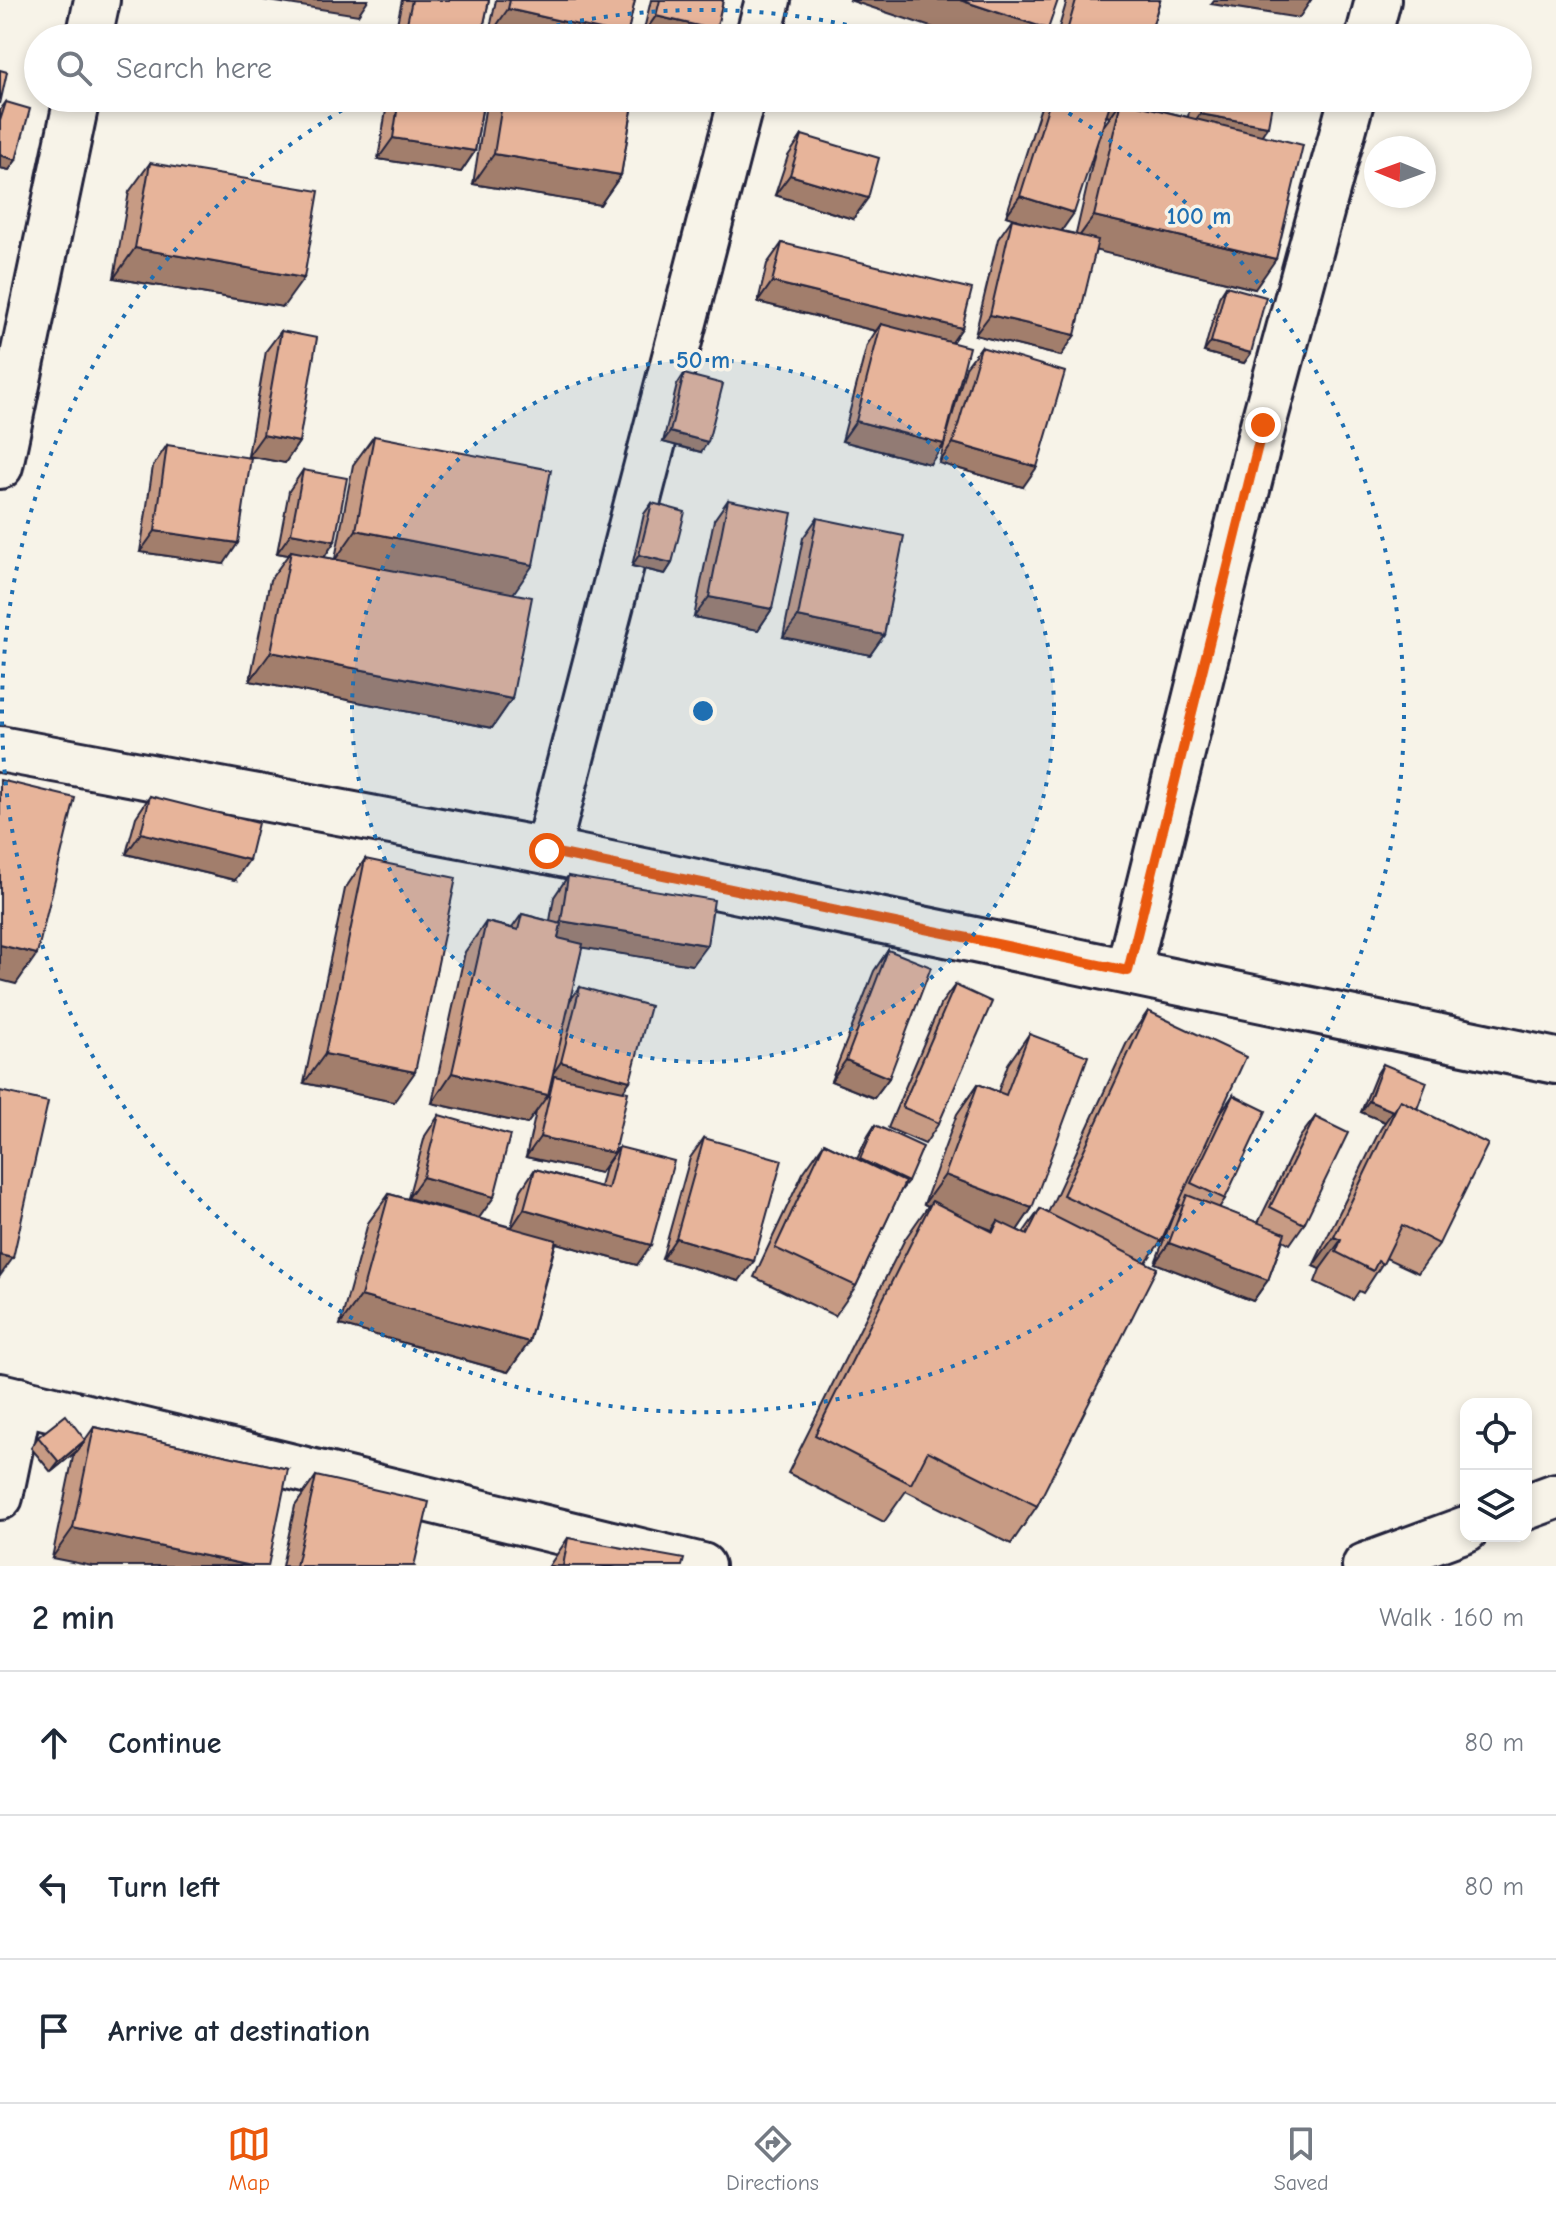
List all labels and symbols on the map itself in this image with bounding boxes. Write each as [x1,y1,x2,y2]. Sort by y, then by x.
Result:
north arrow [1364,136,1436,208]
text: 100 m [1167,202,1231,230]
text: 50 m [676,346,730,374]
route end [1245,407,1281,443]
centre of rings [689,697,717,725]
route start [529,833,565,869]

